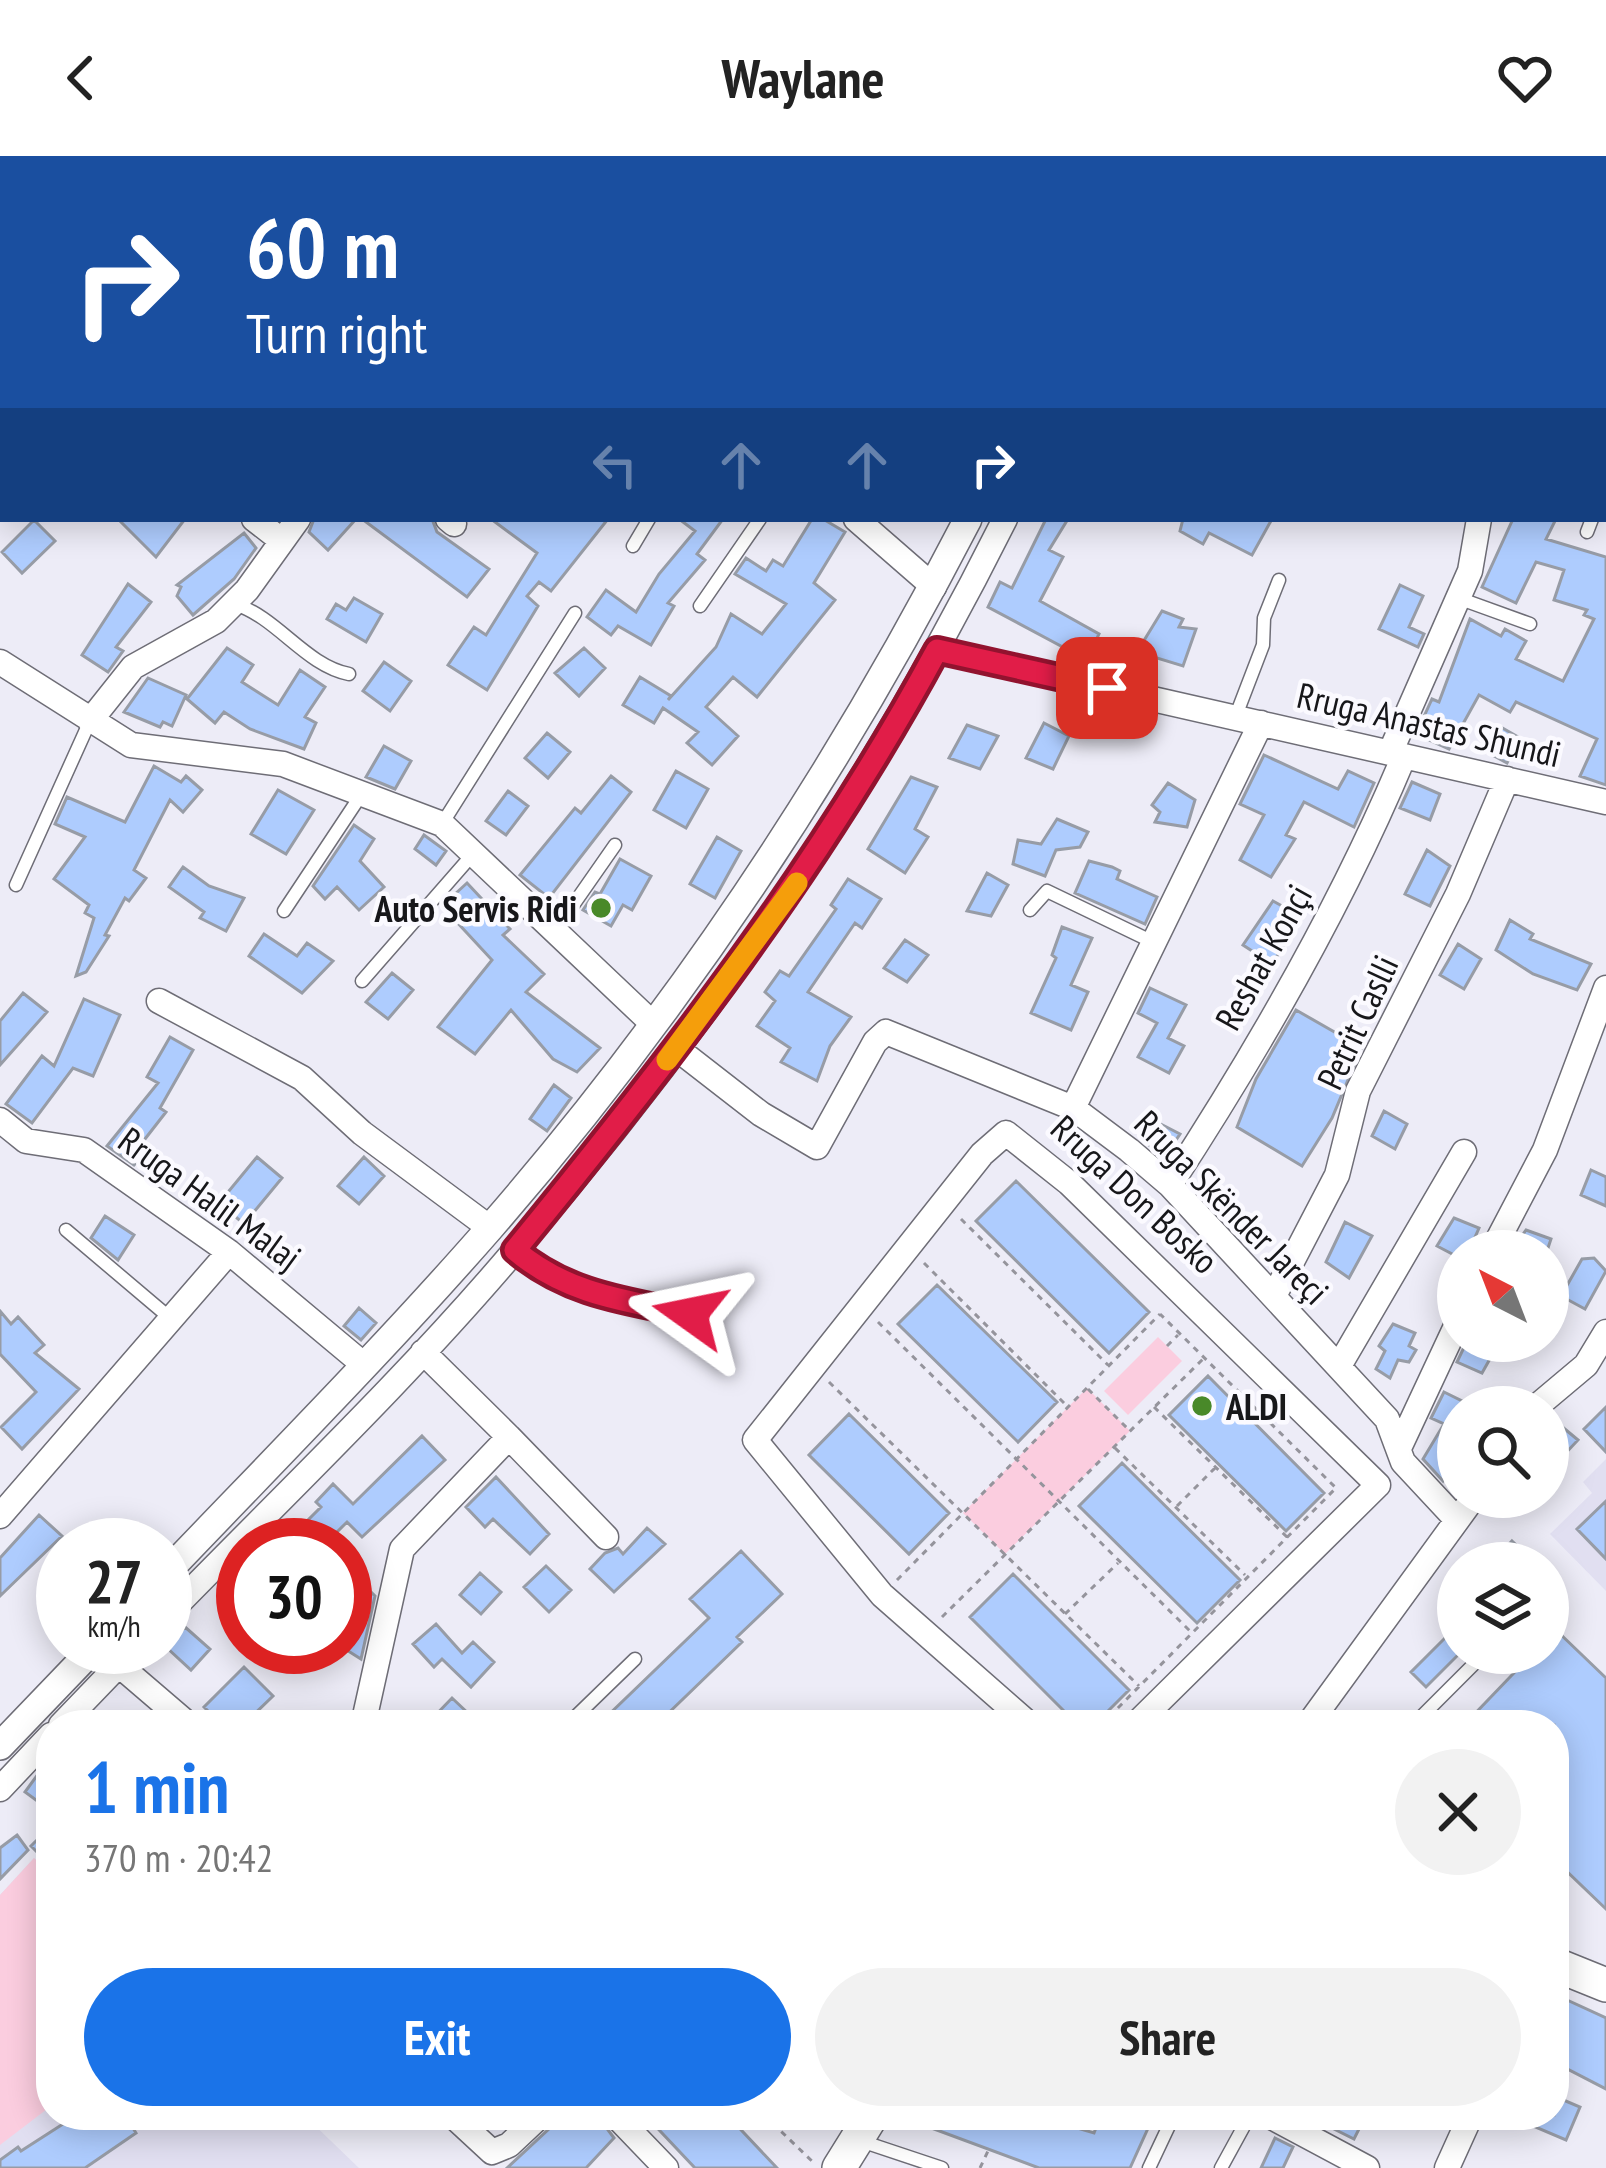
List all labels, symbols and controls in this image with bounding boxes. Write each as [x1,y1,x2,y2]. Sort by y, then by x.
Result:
text: Waylane [721,43,885,113]
icon: back [48,45,114,111]
icon: heart [1492,45,1558,111]
text: 60 m [246,192,399,301]
icon: right [48,204,204,360]
text: Turn right [246,298,427,368]
icon: left [582,432,648,498]
icon: ahead [708,432,774,498]
icon: ahead [834,432,900,498]
icon: right [960,432,1026,498]
pin [1056,637,1158,739]
icon: arrive [1074,655,1140,721]
street label: Rruga Anastas Shundi [1293,671,1565,777]
street label: Reshat Konçi [1204,876,1322,1038]
place label: Auto Servis Ridi [373,885,577,932]
marker: Auto Servis Ridi [588,895,614,921]
street label: Petrit Caslli [1306,948,1408,1096]
street label: Rruga Skënder Jareçi [1125,1100,1339,1314]
street label: Rruga Don Bosko [1041,1104,1229,1284]
street label: Rruga Halil Malaj [110,1116,310,1280]
north arrow [1437,1230,1569,1362]
map controls [1437,1230,1569,1674]
position arrow [627,1251,753,1377]
place label: ALDI [1225,1383,1287,1430]
button: search [1437,1386,1569,1518]
marker: ALDI [1189,1393,1215,1419]
speed limit sign: 30 [216,1518,372,1674]
text: 27 [85,1542,143,1620]
button: layers [1437,1542,1569,1674]
text: km/h [87,1606,141,1645]
text: 1 min [84,1740,229,1833]
button: close [1395,1749,1521,1875]
text: 370 m · 20:42 [84,1832,273,1883]
button: Exit [84,1968,791,2106]
button: Share [815,1968,1521,2106]

